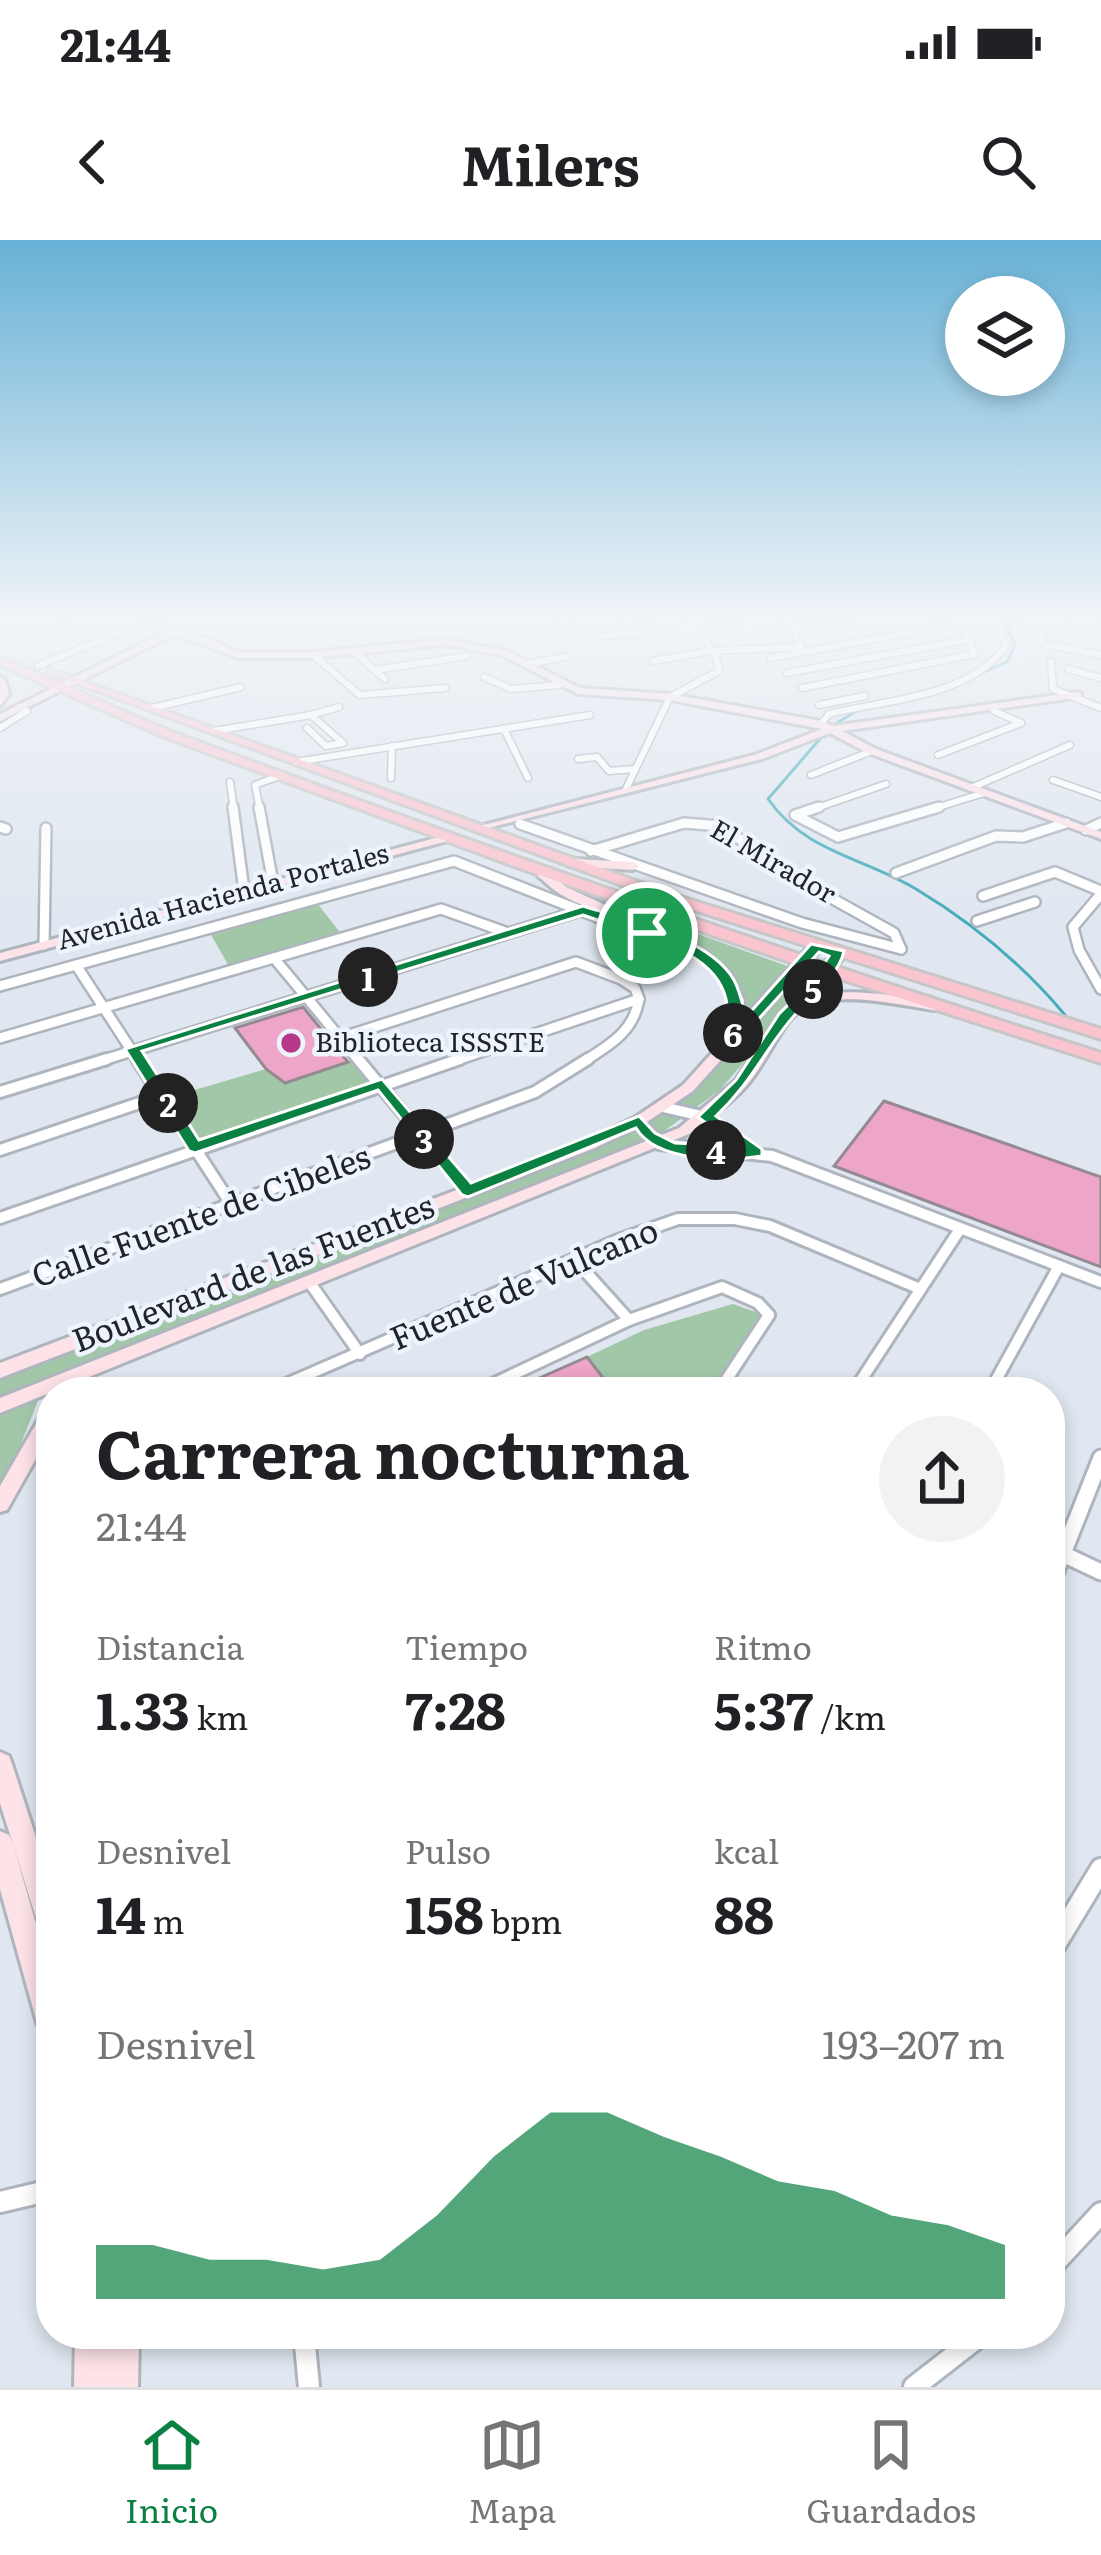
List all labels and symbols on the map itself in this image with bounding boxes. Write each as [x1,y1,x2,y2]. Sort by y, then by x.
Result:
street label: El Mirador [704,807,845,912]
street label: Avenida Hacienda Portales [52,831,392,958]
pin [596,882,698,984]
pin: 1 [338,947,398,1007]
pin: 5 [783,959,843,1019]
pin: 6 [703,1003,763,1063]
place label: Biblioteca ISSSTE [315,1020,545,1060]
marker: Biblioteca ISSSTE [278,1030,304,1056]
pin: 2 [138,1073,198,1133]
pin: 3 [394,1109,454,1169]
pin: 4 [686,1120,746,1180]
street label: Calle Fuente de Cibeles [24,1130,376,1298]
street label: Boulevard de las Fuentes [64,1179,440,1362]
street label: Fuente de Vulcano [381,1203,665,1360]

